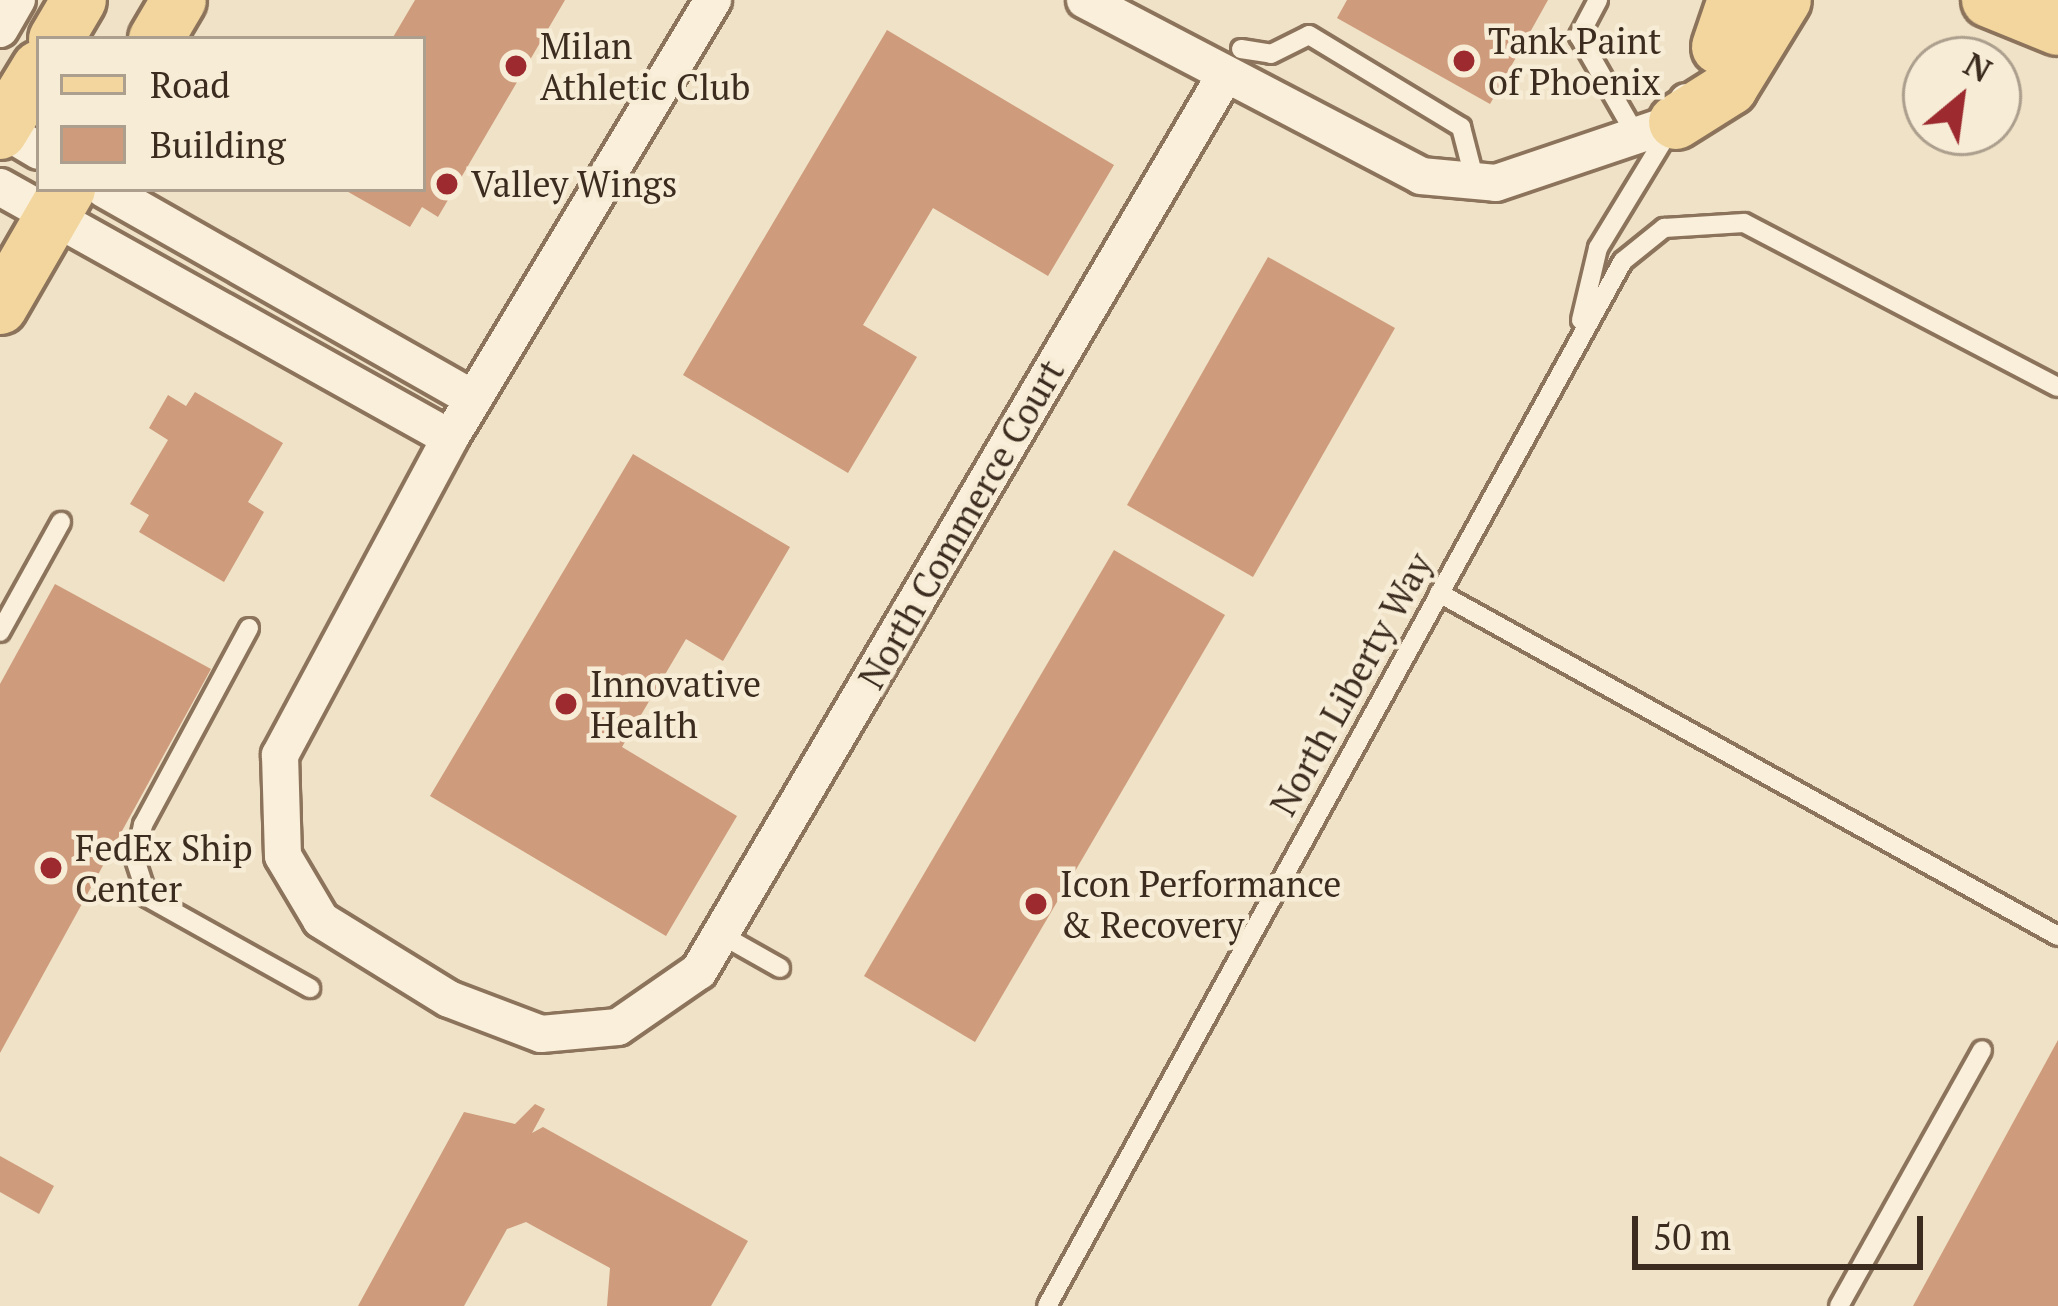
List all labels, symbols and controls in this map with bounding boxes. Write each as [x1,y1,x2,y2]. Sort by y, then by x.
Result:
place label: Tank Paint of Phoenix [1488,18,1661,103]
place label: Milan Athletic Club [540,23,750,108]
legend [36,36,426,192]
north arrow [1902,36,2022,156]
text: N [1957,42,2000,92]
marker: Tank Paint of Phoenix [1451,48,1477,74]
marker: Milan Athletic Club [503,53,529,79]
text: Road [150,61,230,108]
text: Building [150,121,286,168]
place label: Valley Wings [471,162,677,206]
marker: Valley Wings [434,171,460,197]
street label: North Commerce Court [849,352,1073,696]
street label: North Liberty Way [1261,545,1441,823]
place label: Innovative Health [590,661,761,746]
marker: Innovative Health [553,691,579,717]
place label: FedEx Ship Center [75,825,253,910]
marker: FedEx Ship Center [38,855,64,881]
place label: Icon Performance & Recovery [1060,861,1341,946]
marker: Icon Performance & Recovery [1023,891,1049,917]
scale bar [1638,1192,1929,1266]
text: 50 m [1653,1213,1731,1260]

